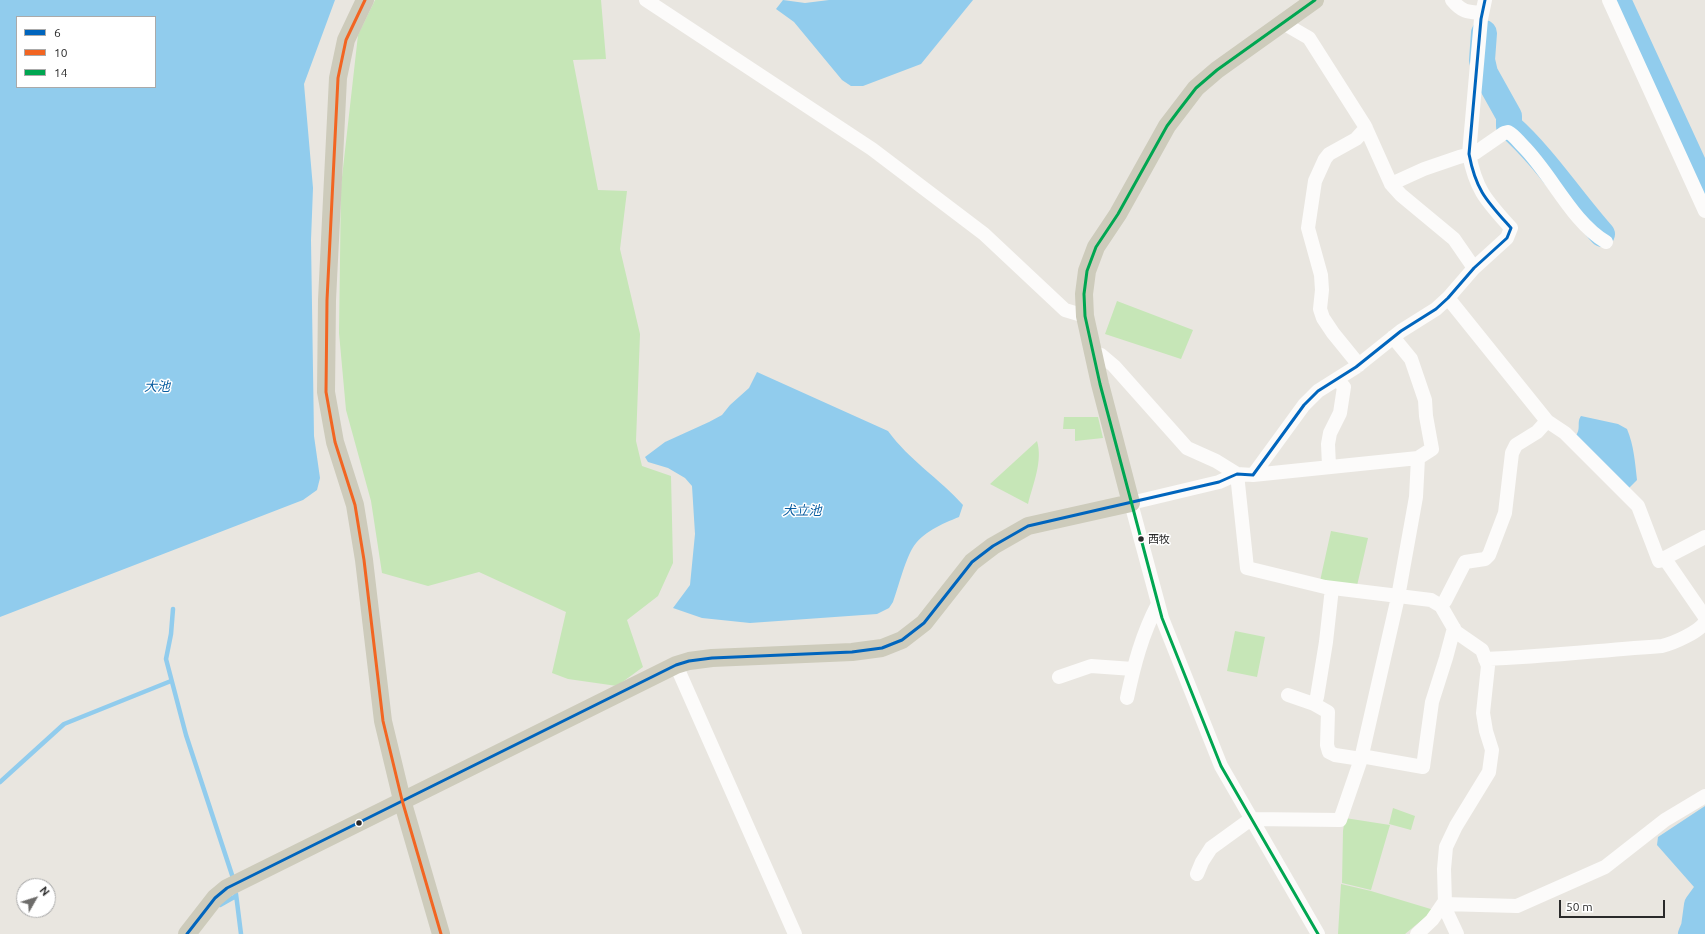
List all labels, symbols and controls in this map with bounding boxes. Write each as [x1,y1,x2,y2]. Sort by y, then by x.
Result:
legend [16,16,156,88]
text: 6 [54,26,61,39]
text: 10 [54,46,68,59]
text: 14 [54,66,68,79]
water label: 大池 [144,379,170,395]
water label: 犬立池 [783,503,821,519]
place label: 西牧 [1148,532,1170,546]
marker: 西牧 [1136,534,1146,544]
unlabelled marker [354,818,364,828]
north arrow [16,878,56,918]
text: N [37,884,52,898]
scale bar [1561,892,1667,918]
text: 50 m [1566,900,1593,913]

